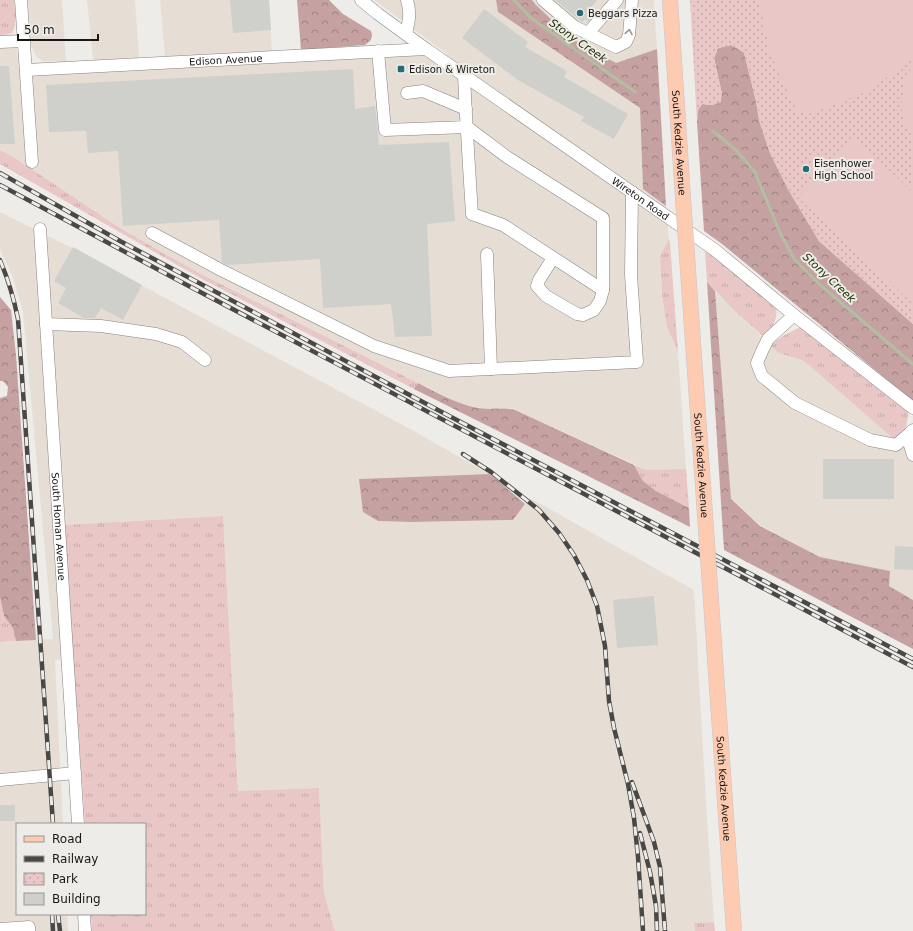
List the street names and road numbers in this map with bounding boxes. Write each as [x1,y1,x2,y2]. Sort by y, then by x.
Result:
street label: Edison Avenue [189,52,263,67]
street label: South Kedzie Avenue [670,90,688,196]
street label: Wireton Road [610,175,671,222]
street label: South Kedzie Avenue [692,412,711,518]
street label: South Homan Avenue [50,472,68,581]
street label: South Kedzie Avenue [715,736,733,842]

